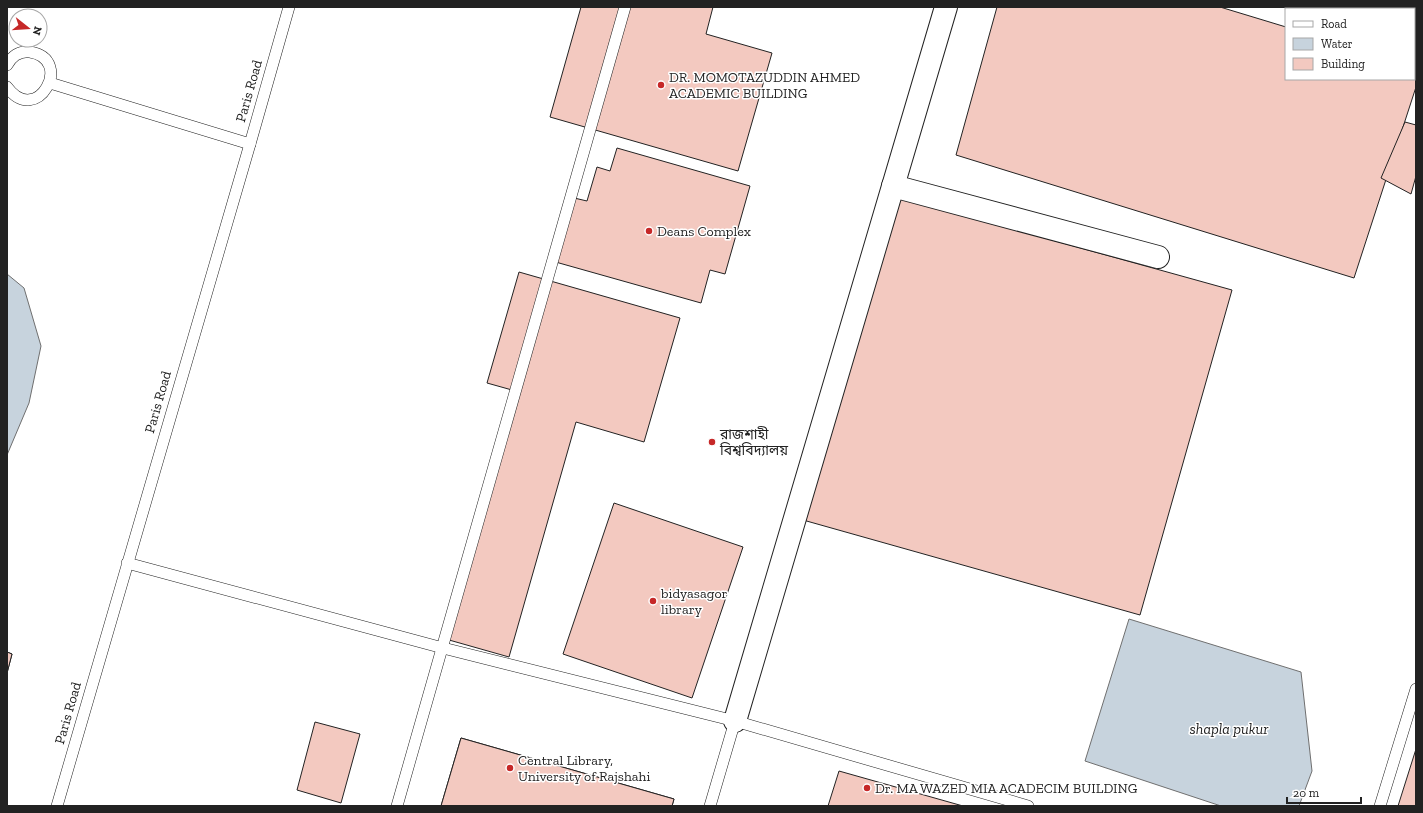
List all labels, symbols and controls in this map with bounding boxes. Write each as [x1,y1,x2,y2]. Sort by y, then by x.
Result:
north arrow [8,8,48,48]
legend [1285,8,1415,80]
text: Road [1321,17,1347,31]
text: N [29,25,45,37]
text: Water [1321,37,1353,51]
text: Building [1321,57,1365,71]
street label: Paris Road [232,58,266,124]
place label: DR. MOMOTAZUDDIN AHMED ACADEMIC BUILDING [669,69,860,102]
marker: DR. MOMOTAZUDDIN AHMED ACADEMIC BUILDING [656,80,666,90]
place label: Deans Complex [657,223,751,240]
marker: Deans Complex [644,226,654,236]
street label: Paris Road [141,369,175,435]
place label: রাজশাহী বিশ্ববিদ্যালয় [719,426,788,459]
marker: রাজশাহী বিশ্ববিদ্যালয় [707,437,717,447]
place label: bidyasagor library [660,585,728,618]
marker: bidyasagor library [648,596,658,606]
street label: Paris Road [51,680,85,746]
water label: shapla pukur [1190,720,1269,738]
place label: Central Library, University of Rajshahi [518,752,650,785]
marker: Central Library, University of Rajshahi [505,763,515,773]
scale bar [1287,779,1361,805]
place label: Dr. MA WAZED MIA ACADECIM BUILDING [875,780,1138,797]
marker: Dr. MA WAZED MIA ACADECIM BUILDING [862,783,872,793]
text: 20 m [1293,786,1320,800]

